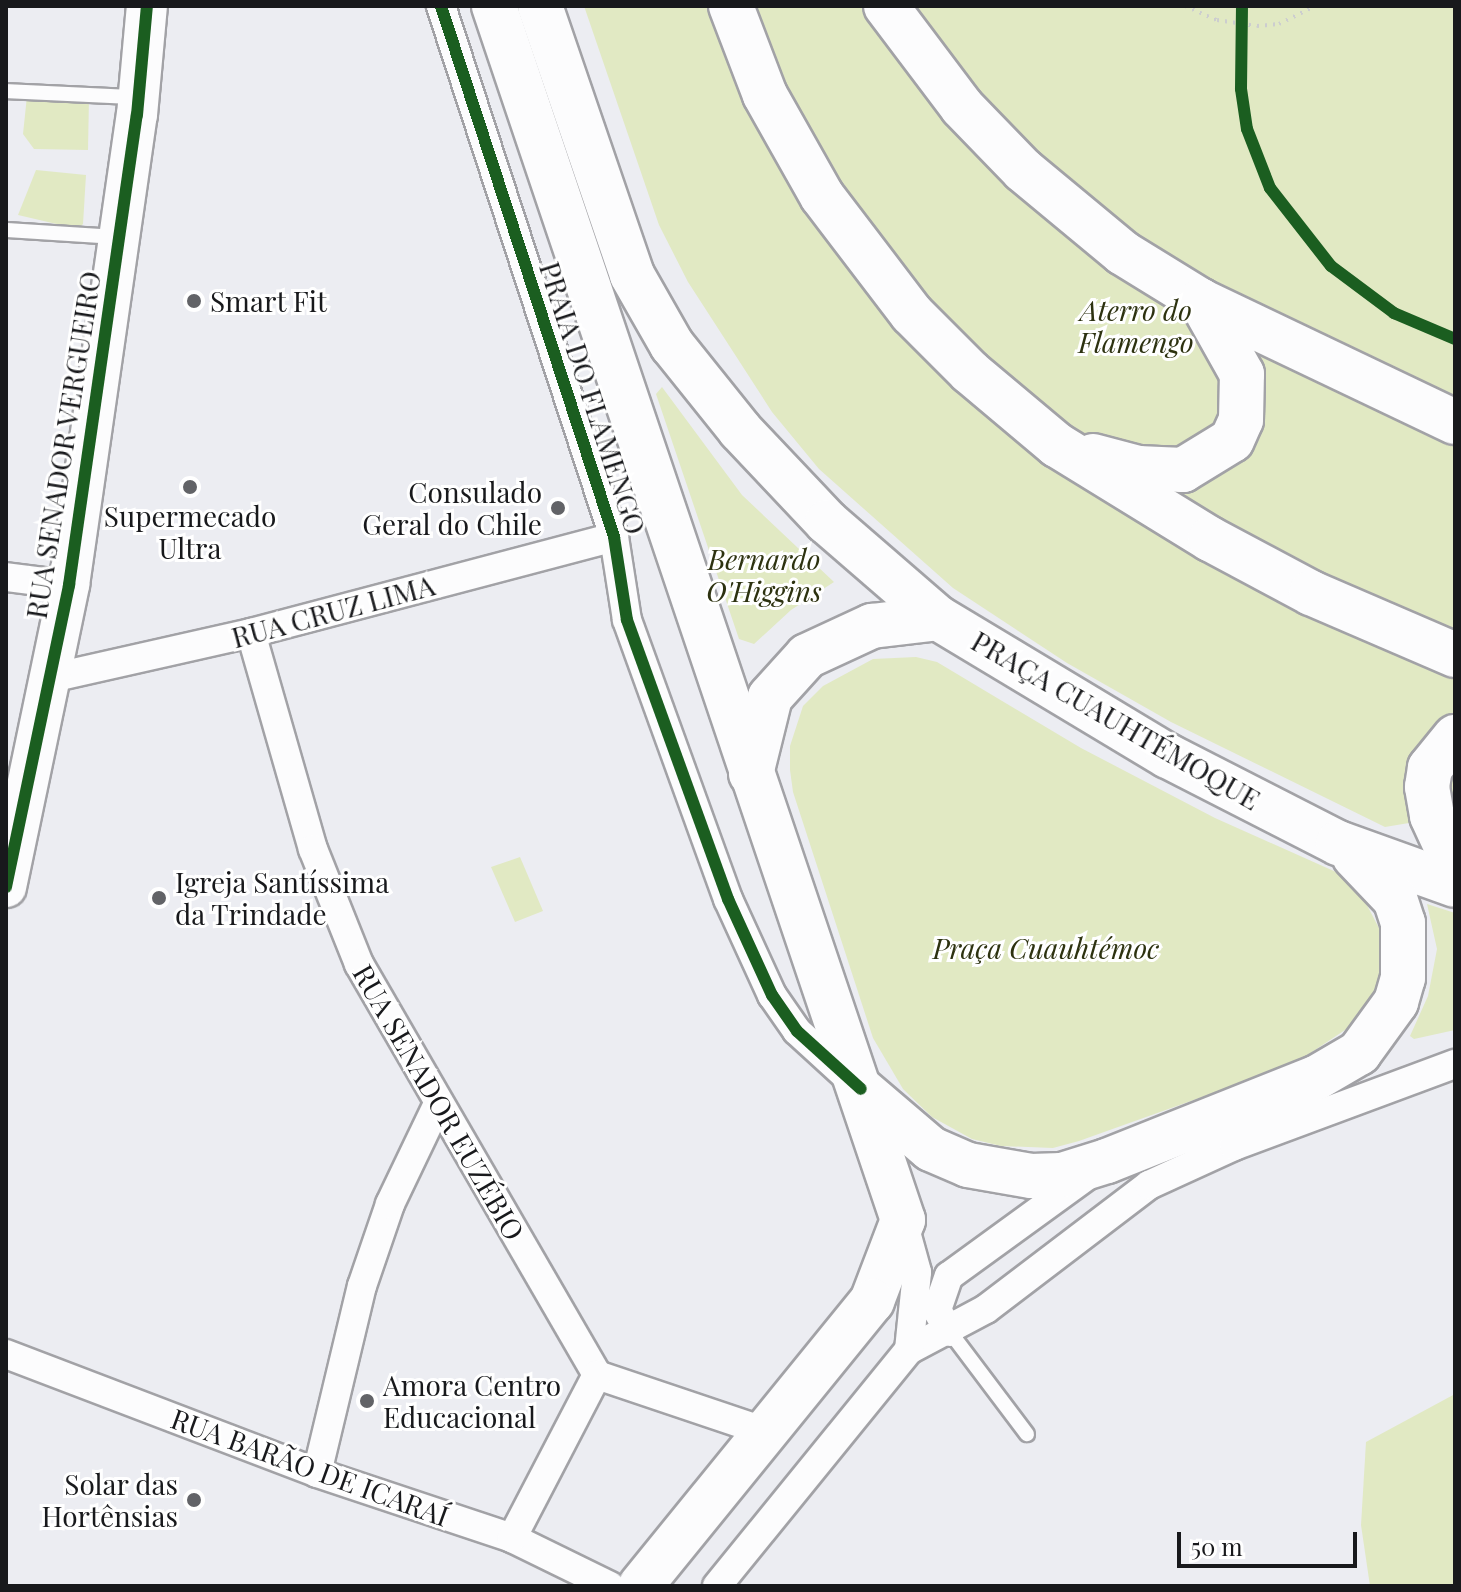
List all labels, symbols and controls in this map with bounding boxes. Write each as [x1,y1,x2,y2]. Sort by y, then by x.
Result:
street label: PRAIA DO FLAMENGO [533,257,653,539]
street label: RUA SENADOR VERGUEIRO [19,268,107,622]
place label: Smart Fit [210,284,327,318]
marker: Smart Fit [185,292,203,310]
park label: Aterro do Flamengo [1078,293,1194,359]
place label: Consulado Geral do Chile [362,475,542,541]
marker: Supermecado Ultra [181,478,199,496]
place label: Supermecado Ultra [104,499,276,565]
marker: Consulado Geral do Chile [549,499,567,517]
park label: Bernardo O'Higgins [706,542,822,608]
street label: RUA CRUZ LIMA [228,568,438,654]
street label: PRAÇA CUAUHTÉMOQUE [966,624,1266,816]
place label: Igreja Santíssima da Trindade [175,865,389,931]
marker: Igreja Santíssima da Trindade [150,889,168,907]
park label: Praça Cuauhtémoc [933,931,1159,965]
street label: RUA SENADOR EUZÉBIO [346,958,532,1246]
place label: Amora Centro Educacional [383,1368,562,1434]
marker: Amora Centro Educacional [358,1392,376,1410]
street label: RUA BARÃO DE ICARAÍ [167,1401,453,1533]
place label: Solar das Hortênsias [42,1467,178,1533]
marker: Solar das Hortênsias [185,1491,203,1509]
scale bar [1181,1516,1361,1566]
text: 50 m [1191,1530,1243,1562]

